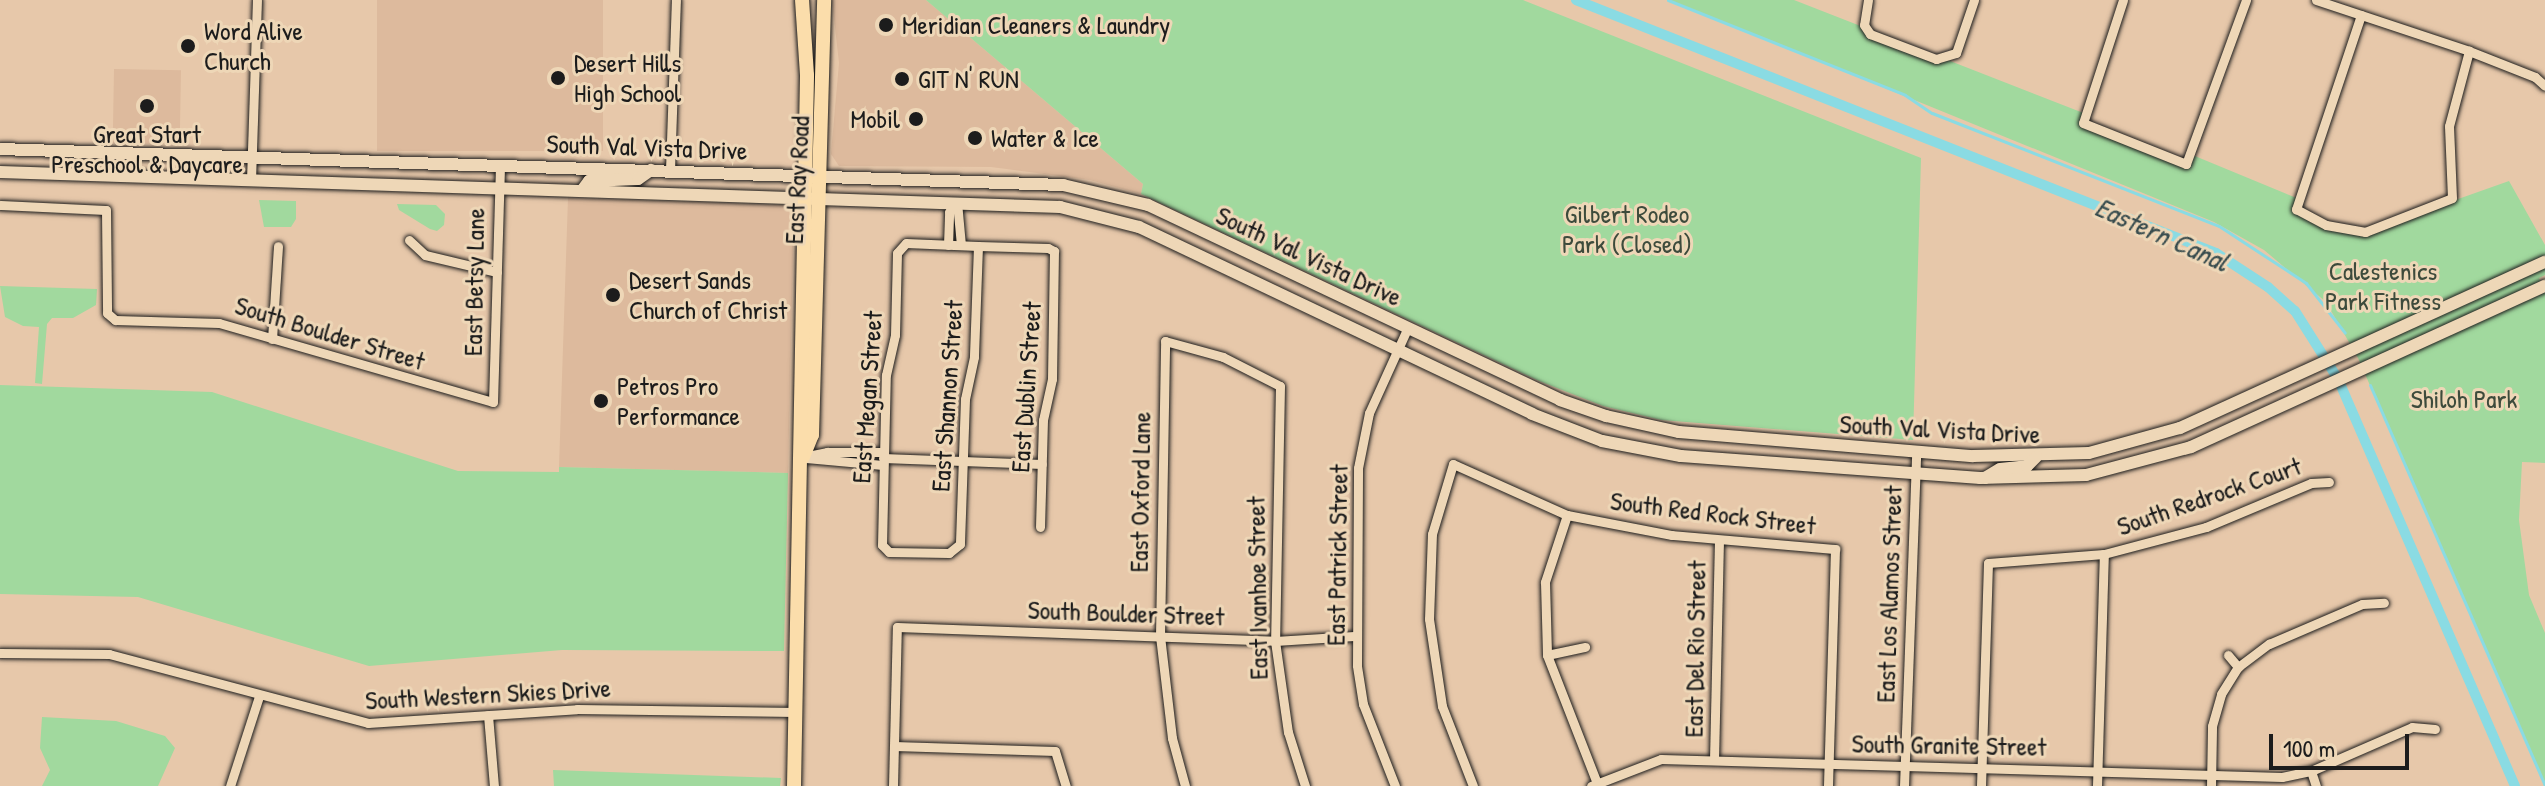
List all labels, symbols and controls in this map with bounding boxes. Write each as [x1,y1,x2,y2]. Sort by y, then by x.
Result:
place label: Meridian Cleaners & Laundry [902,9,1170,41]
place label: Word Alive Church [204,15,303,76]
marker: Meridian Cleaners & Laundry [877,16,895,34]
marker: Word Alive Church [179,37,197,55]
place label: Desert Hills High School [574,47,681,108]
place label: GIT N' RUN [918,63,1019,95]
marker: Desert Hills High School [549,69,567,87]
marker: GIT N' RUN [893,70,911,88]
marker: Great Start Preschool & Daycare [138,97,156,115]
place label: Mobil [851,103,900,135]
marker: Mobil [907,110,925,128]
street label: East Ray Road [778,115,816,245]
place label: Great Start Preschool & Daycare [51,118,243,180]
place label: Water & Ice [991,122,1099,154]
street label: South Val Vista Drive [546,128,748,166]
marker: Water & Ice [966,129,984,147]
water label: Eastern Canal [2090,190,2234,278]
park label: Gilbert Rodeo Park (Closed) [1562,198,1692,260]
street label: South Val Vista Drive [1211,199,1407,313]
street label: East Betsy Lane [457,208,491,356]
park label: Calestenics Park Fitness [2325,255,2441,316]
place label: Desert Sands Church of Christ [629,264,787,326]
marker: Desert Sands Church of Christ [604,286,622,304]
street label: South Boulder Street [231,289,429,377]
street label: East Shannon Street [925,299,969,493]
street label: East Dublin Street [1004,301,1048,473]
street label: East Megan Street [845,310,889,484]
place label: Petros Pro Performance [617,370,740,432]
park label: Shiloh Park [2411,383,2517,415]
marker: Petros Pro Performance [592,392,610,410]
street label: South Val Vista Drive [1839,408,2041,450]
street label: East Oxford Lane [1123,411,1157,573]
street label: South Redrock Court [2113,450,2305,542]
street label: East Patrick Street [1320,464,1354,646]
street label: South Red Rock Street [1609,485,1817,541]
street label: East Los Alamos Street [1870,485,1908,703]
street label: East Ivanhoe Street [1240,496,1274,680]
street label: East Del Rio Street [1678,560,1712,738]
street label: South Boulder Street [1027,594,1225,632]
street label: South Western Skies Drive [364,672,612,716]
scale bar [2273,718,2413,768]
street label: South Granite Street [1851,728,2047,762]
text: 100 m [2283,732,2335,764]

